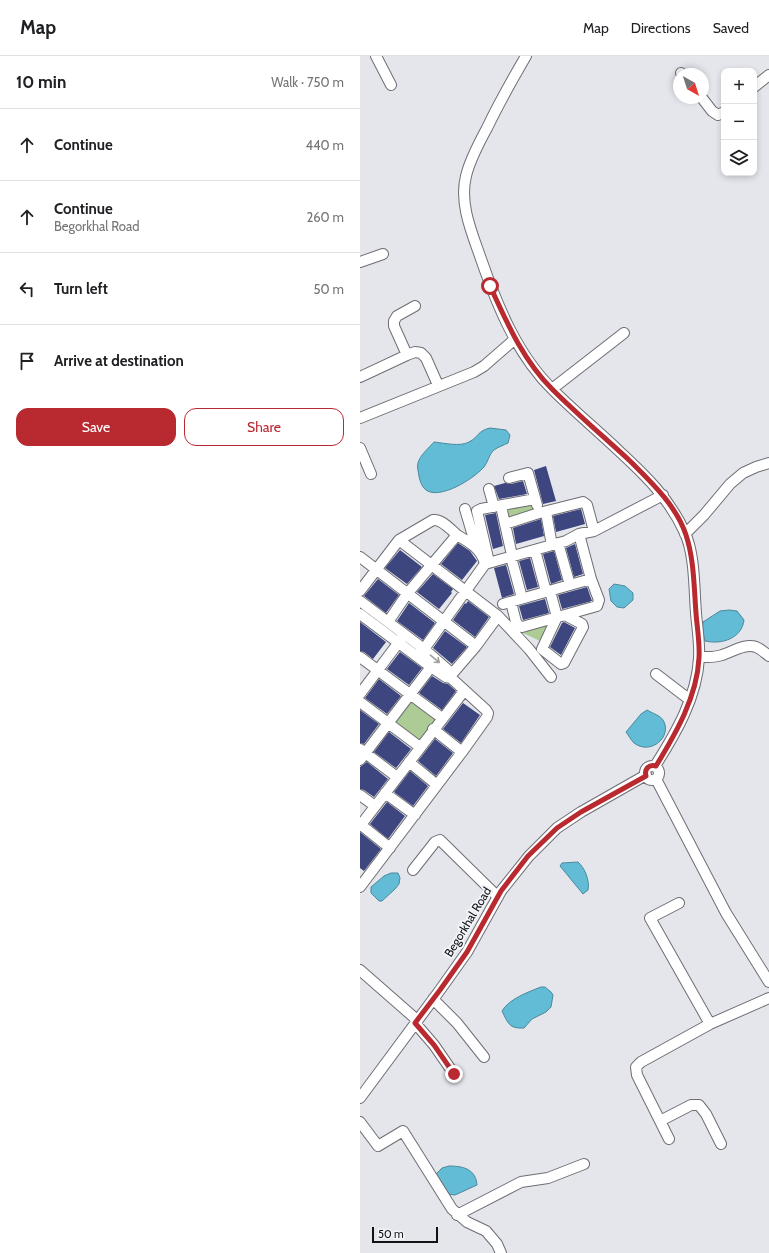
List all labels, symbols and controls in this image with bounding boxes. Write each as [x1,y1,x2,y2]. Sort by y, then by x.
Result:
text: Map [20,16,56,39]
text: Map [583,19,609,37]
text: Directions [631,19,691,37]
text: Saved [713,19,749,37]
north arrow [673,68,709,104]
map controls [721,68,757,176]
button: + [721,68,757,104]
text: 10 min [16,72,66,92]
text: Walk · 750 m [271,74,344,90]
button: − [721,104,757,140]
icon: ahead [16,134,38,156]
text: Continue [54,136,113,154]
text: 440 m [306,137,344,153]
button: layers [721,140,757,176]
text: Continue [54,200,113,218]
icon: ahead [16,206,38,228]
text: 260 m [306,209,344,225]
text: Begorkhal Road [54,218,139,234]
route start [481,277,499,295]
icon: left [16,278,38,300]
text: Turn left [54,280,108,298]
text: 50 m [314,281,344,297]
icon: arrive [16,350,38,372]
text: Arrive at destination [54,352,184,370]
button: Save [16,408,176,446]
button: Share [184,408,344,446]
one-way arrow [430,654,441,663]
street label: Begorkhal Road [441,884,494,959]
route end [445,1065,463,1083]
scale bar [372,1225,438,1244]
text: 50 m [378,1227,404,1241]

